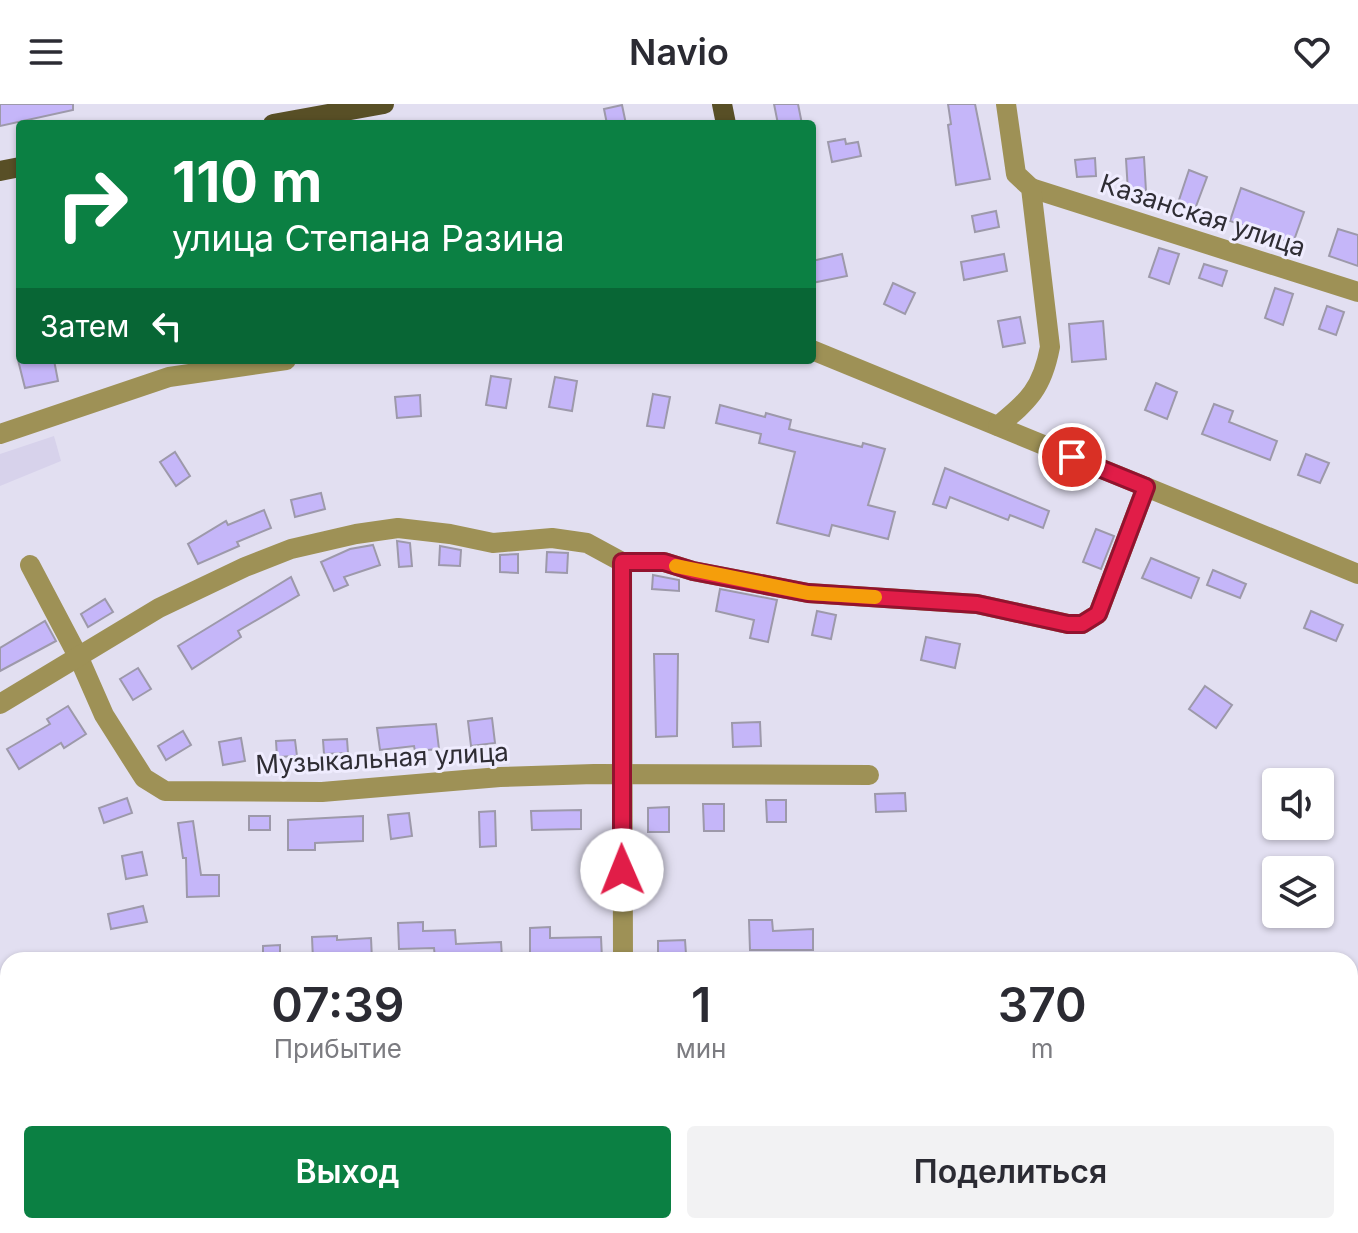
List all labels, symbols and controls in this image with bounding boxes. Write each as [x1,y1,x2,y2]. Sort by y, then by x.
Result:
icon: menu [24,30,68,74]
text: Navio [629,30,729,74]
icon: heart [1290,30,1334,74]
text: 110 m [172,148,322,216]
icon: right [40,152,144,256]
street label: Казанская улица [1096,167,1310,263]
text: улица Степана Разина [172,216,565,260]
icon: left [145,304,189,348]
text: Затем [40,308,129,344]
pin [1038,423,1106,491]
icon: arrive [1050,435,1094,479]
street label: Музыкальная улица [255,736,509,780]
map controls [1262,768,1334,928]
button: sound [1262,768,1334,840]
position arrow [580,828,664,912]
button: layers [1262,856,1334,928]
text: 07:39 [271,975,405,1034]
text: 1 [691,975,711,1034]
text: 370 [998,975,1087,1034]
text: Прибытие [274,1033,402,1064]
text: мин [676,1033,726,1064]
text: m [1031,1033,1054,1064]
button: Выход [24,1126,671,1218]
button: Поделиться [687,1126,1334,1218]

